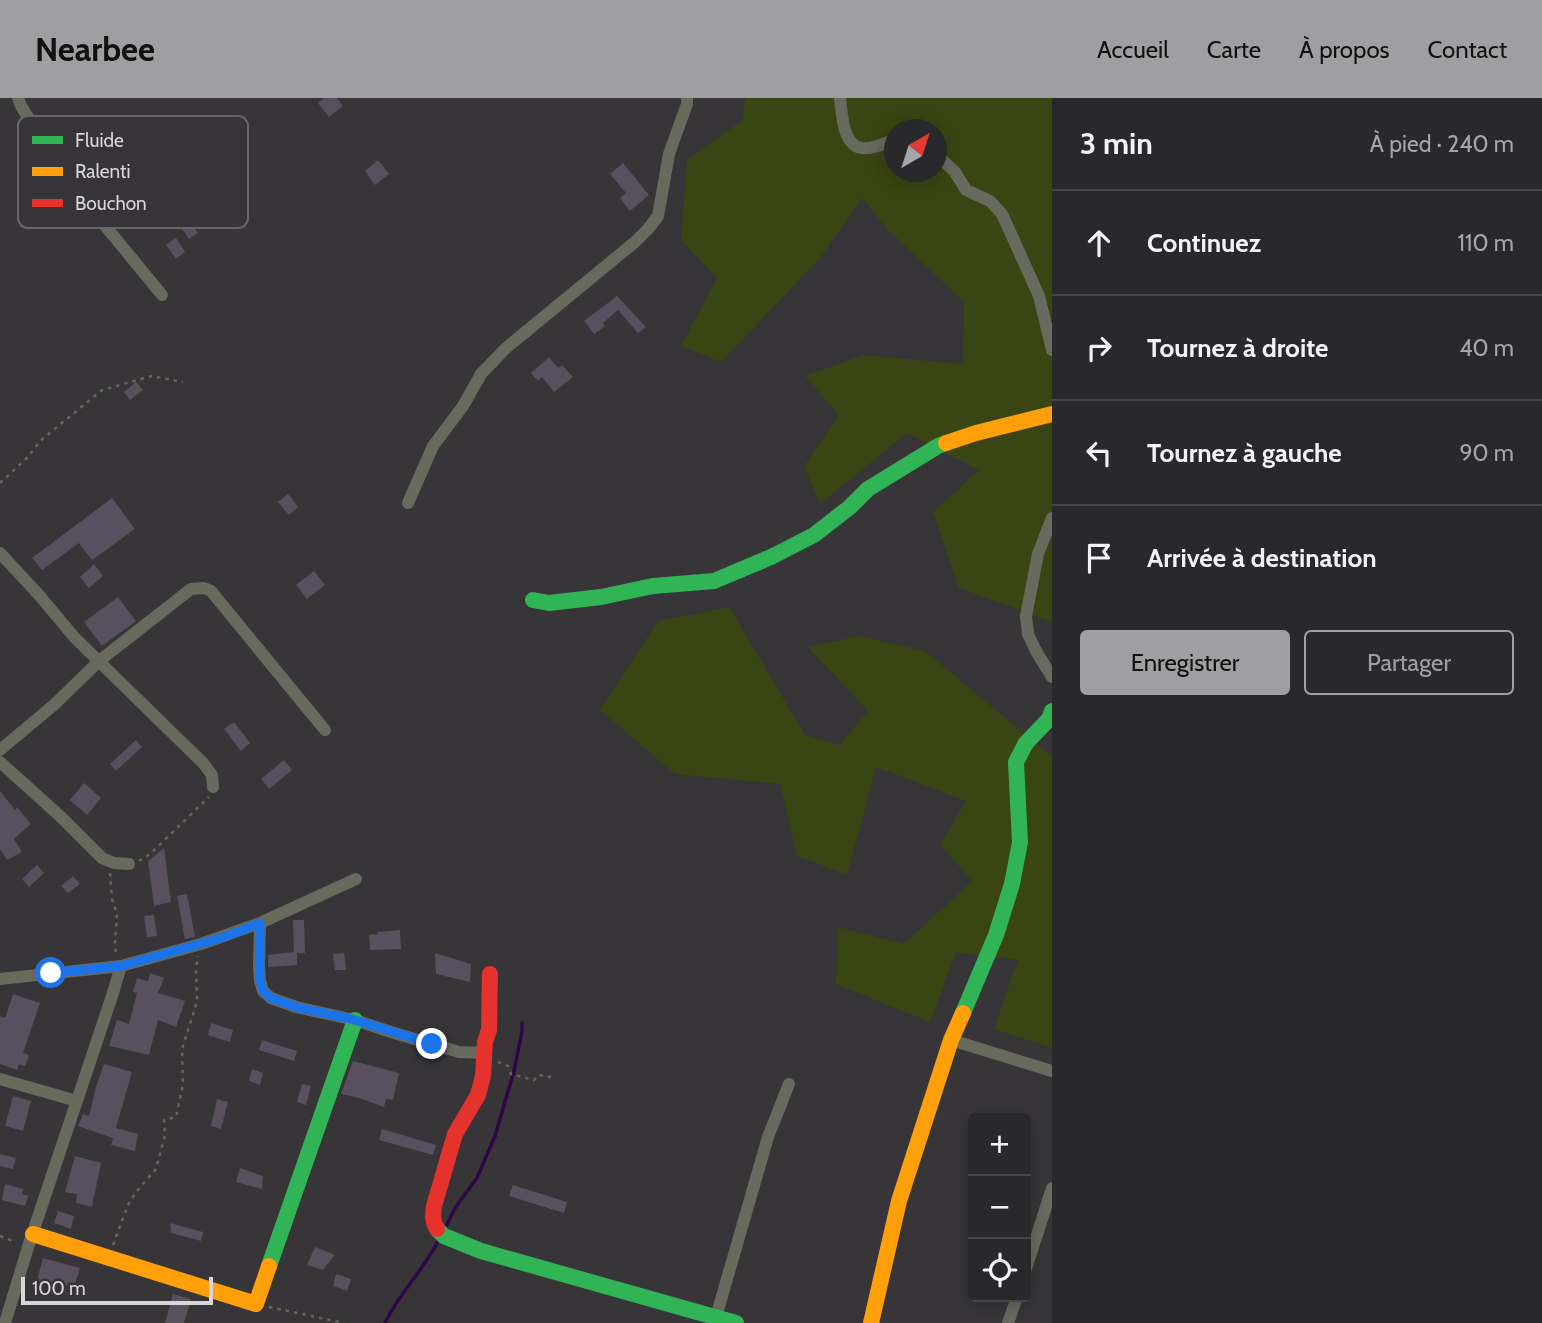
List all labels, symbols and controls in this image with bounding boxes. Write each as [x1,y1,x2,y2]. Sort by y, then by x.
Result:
text: Nearbee [35,29,155,69]
text: Accueil [1097,35,1169,64]
text: Carte [1207,35,1261,64]
text: À propos [1299,35,1390,64]
text: Contact [1428,35,1507,64]
legend [18,116,248,228]
north arrow [884,119,947,182]
text: 3 min [1080,125,1153,162]
text: Fluide [75,129,124,152]
text: À pied · 240 m [1370,130,1514,158]
text: Ralenti [75,160,131,183]
text: Bouchon [75,192,147,215]
icon: ahead [1080,224,1118,262]
text: Continuez [1147,227,1261,259]
text: 110 m [1458,229,1514,257]
icon: right [1080,329,1118,367]
text: Tournez à droite [1147,332,1329,364]
text: 40 m [1459,334,1514,362]
icon: left [1080,434,1118,472]
text: Tournez à gauche [1147,437,1342,469]
text: 90 m [1460,439,1514,467]
icon: arrive [1080,539,1118,577]
text: Arrivée à destination [1147,542,1377,574]
button: Enregistrer [1080,630,1290,695]
button: Partager [1304,630,1514,695]
route start [35,957,66,988]
route end [416,1028,447,1059]
map controls [968,1113,1031,1302]
button: + [968,1113,1031,1176]
button: − [968,1176,1031,1239]
button: locate [968,1239,1031,1302]
scale bar [21,1274,214,1306]
text: 100 m [32,1277,86,1300]

